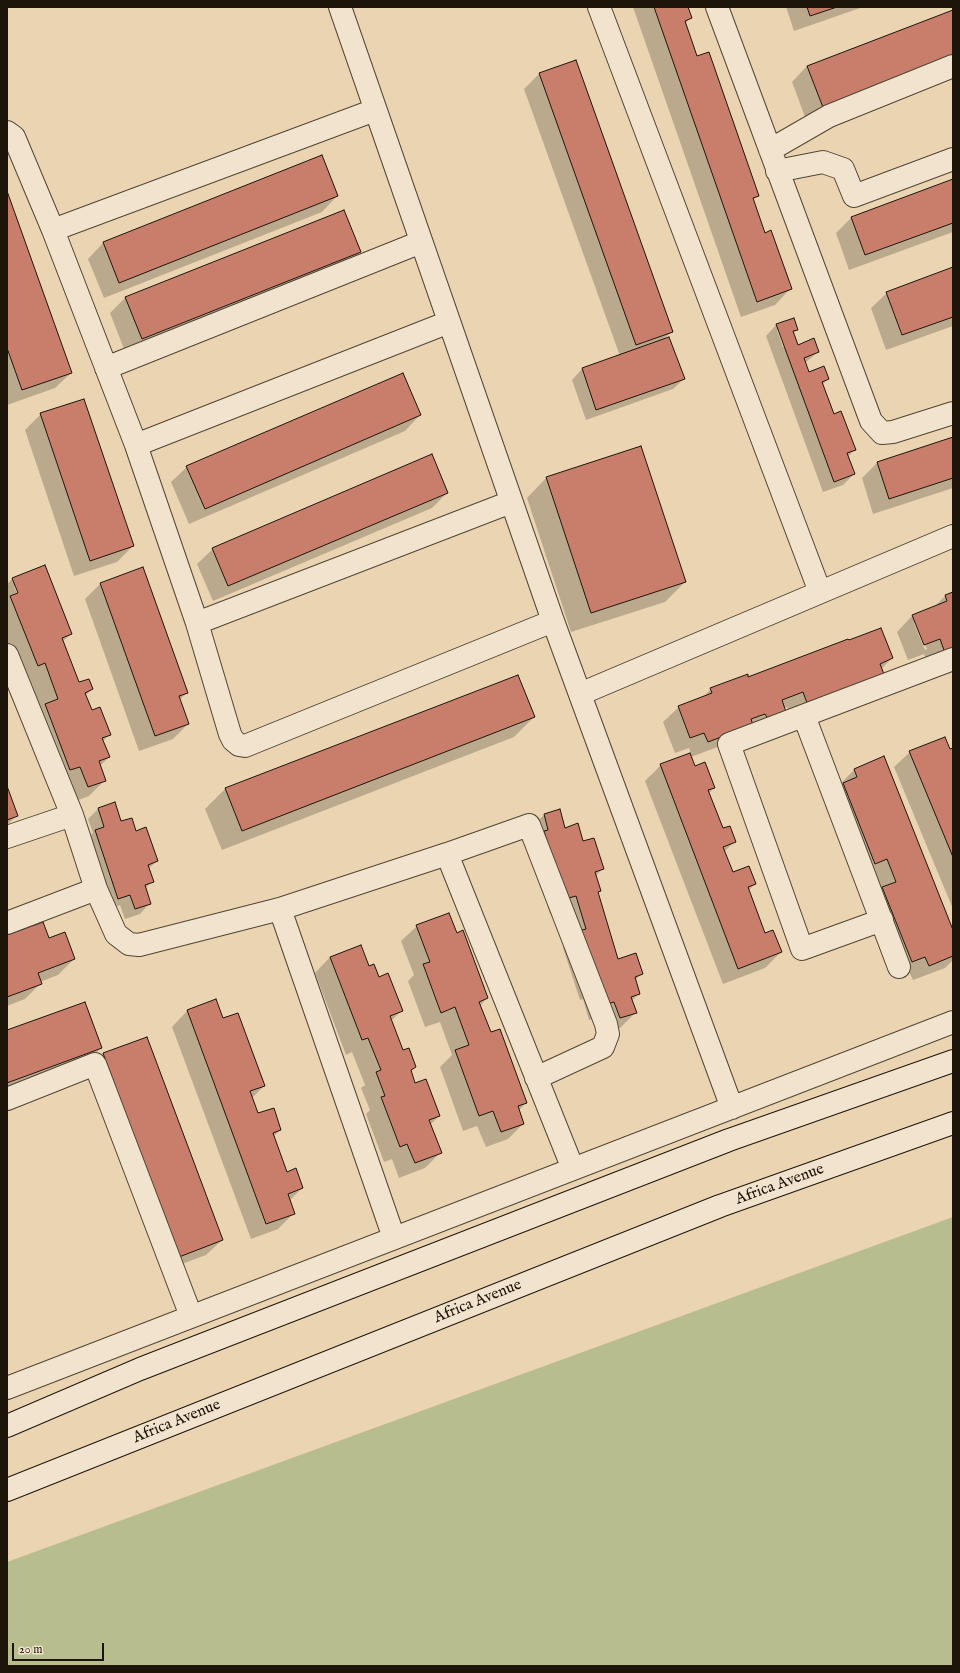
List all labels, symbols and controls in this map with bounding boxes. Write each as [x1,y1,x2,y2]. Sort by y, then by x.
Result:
street label: Africa Avenue [733,1160,827,1210]
street label: Africa Avenue [431,1276,525,1328]
street label: Africa Avenue [130,1396,224,1448]
scale bar [14,1635,106,1661]
text: 20 m [19,1642,42,1657]

